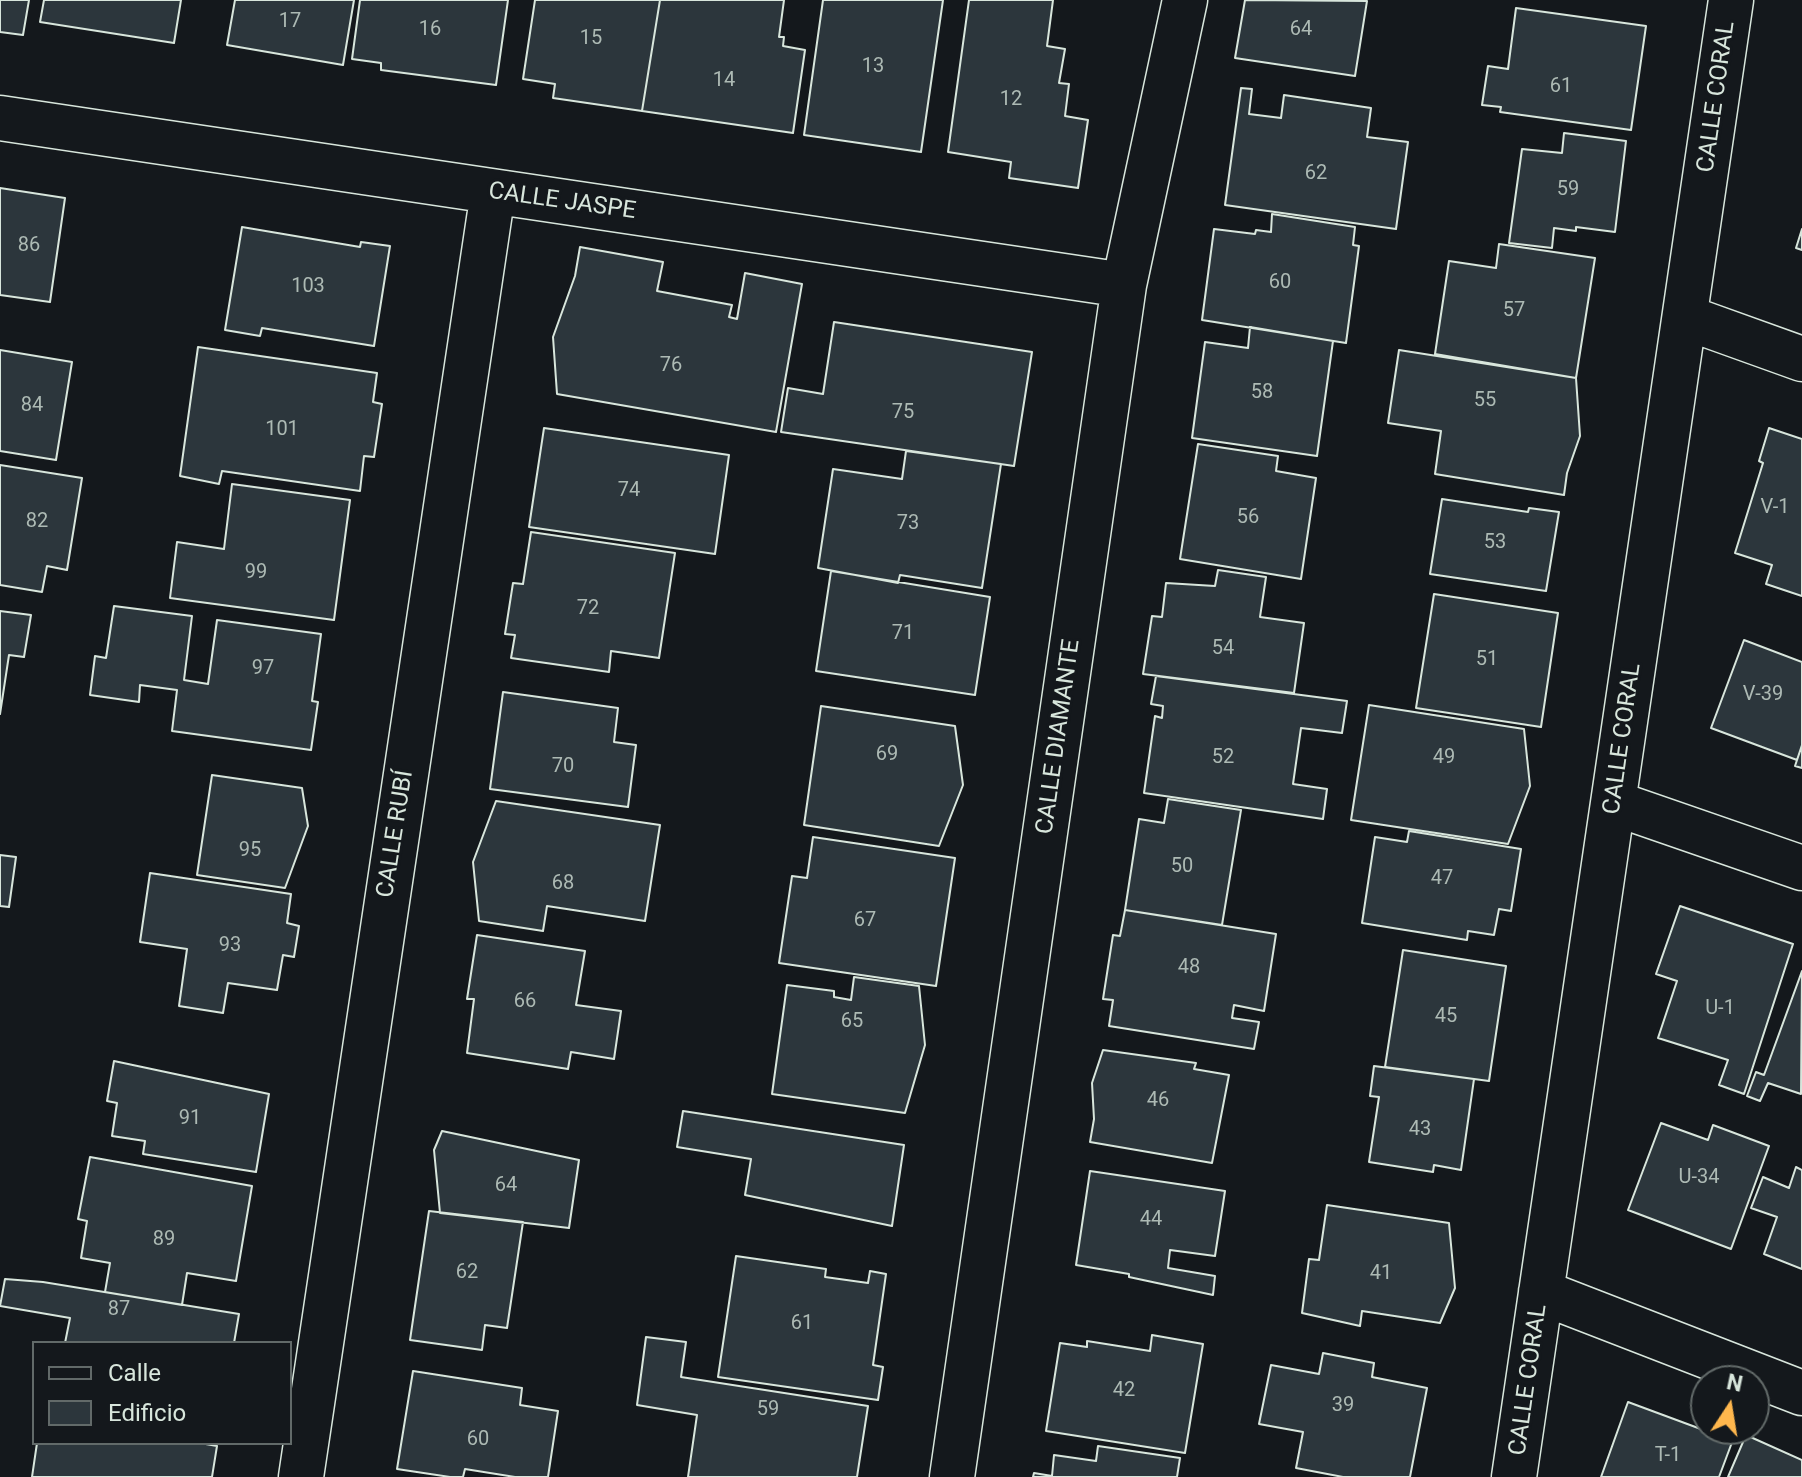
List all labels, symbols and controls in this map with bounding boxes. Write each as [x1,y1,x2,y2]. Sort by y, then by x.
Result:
house number: 17 [279,10,301,34]
house number: 16 [419,18,441,42]
house number: 64 [1290,18,1312,42]
street label: CALLE CORAL [1692,20,1742,174]
house number: 15 [580,27,602,51]
house number: 13 [862,55,884,79]
house number: 14 [713,69,735,93]
house number: 61 [1550,75,1572,99]
house number: 12 [1000,88,1022,112]
house number: 62 [1305,162,1327,186]
street label: CALLE JASPE [487,177,637,227]
house number: 59 [1557,178,1579,202]
house number: 86 [18,234,40,258]
house number: 60 [1269,271,1291,295]
house number: 103 [291,275,325,299]
house number: 57 [1503,299,1525,323]
house number: 76 [660,354,682,378]
house number: 58 [1251,381,1273,405]
house number: 55 [1474,389,1496,413]
house number: 84 [21,394,43,418]
house number: 75 [892,401,914,425]
house number: 101 [265,418,299,442]
house number: 74 [618,479,640,503]
house number: V-1 [1760,496,1790,520]
house number: 56 [1237,506,1259,530]
house number: 82 [26,510,48,534]
house number: 73 [897,512,919,536]
house number: 53 [1484,531,1506,555]
house number: 99 [245,561,267,585]
house number: 72 [577,597,599,621]
house number: 71 [892,622,914,646]
house number: 54 [1212,637,1234,661]
street label: CALLE DIAMANTE [1031,638,1087,836]
house number: 51 [1476,648,1498,672]
house number: 97 [252,657,274,681]
street label: CALLE CORAL [1598,662,1648,816]
house number: V-39 [1743,683,1783,707]
house number: 69 [876,743,898,767]
house number: 52 [1212,746,1234,770]
house number: 49 [1433,746,1455,770]
house number: 70 [552,755,574,779]
street label: CALLE RUBÍ [372,768,420,900]
house number: 95 [239,839,261,863]
house number: 50 [1171,855,1193,879]
house number: 47 [1431,867,1453,891]
house number: 68 [552,872,574,896]
house number: 67 [854,909,876,933]
house number: 93 [219,934,241,958]
house number: 48 [1178,956,1200,980]
house number: 66 [514,990,536,1014]
house number: U-1 [1705,997,1735,1021]
house number: 45 [1435,1005,1457,1029]
house number: 65 [841,1010,863,1034]
house number: 46 [1147,1089,1169,1113]
house number: 91 [179,1107,201,1131]
house number: 43 [1409,1118,1431,1142]
house number: U-34 [1679,1166,1719,1190]
house number: 64 [495,1174,517,1198]
house number: 44 [1140,1208,1162,1232]
house number: 89 [153,1228,175,1252]
house number: 62 [456,1261,478,1285]
house number: 41 [1370,1262,1392,1286]
house number: 87 [108,1298,130,1322]
street label: CALLE CORAL [1504,1303,1554,1457]
house number: 61 [791,1312,813,1336]
legend [32,1341,292,1445]
text: Calle [108,1359,161,1387]
north arrow [1690,1365,1770,1445]
text: N [1724,1369,1745,1397]
house number: 42 [1113,1379,1135,1403]
house number: 39 [1332,1394,1354,1418]
house number: 59 [757,1398,779,1422]
text: Edificio [108,1399,186,1427]
house number: 60 [467,1428,489,1452]
house number: T-1 [1655,1444,1681,1468]

